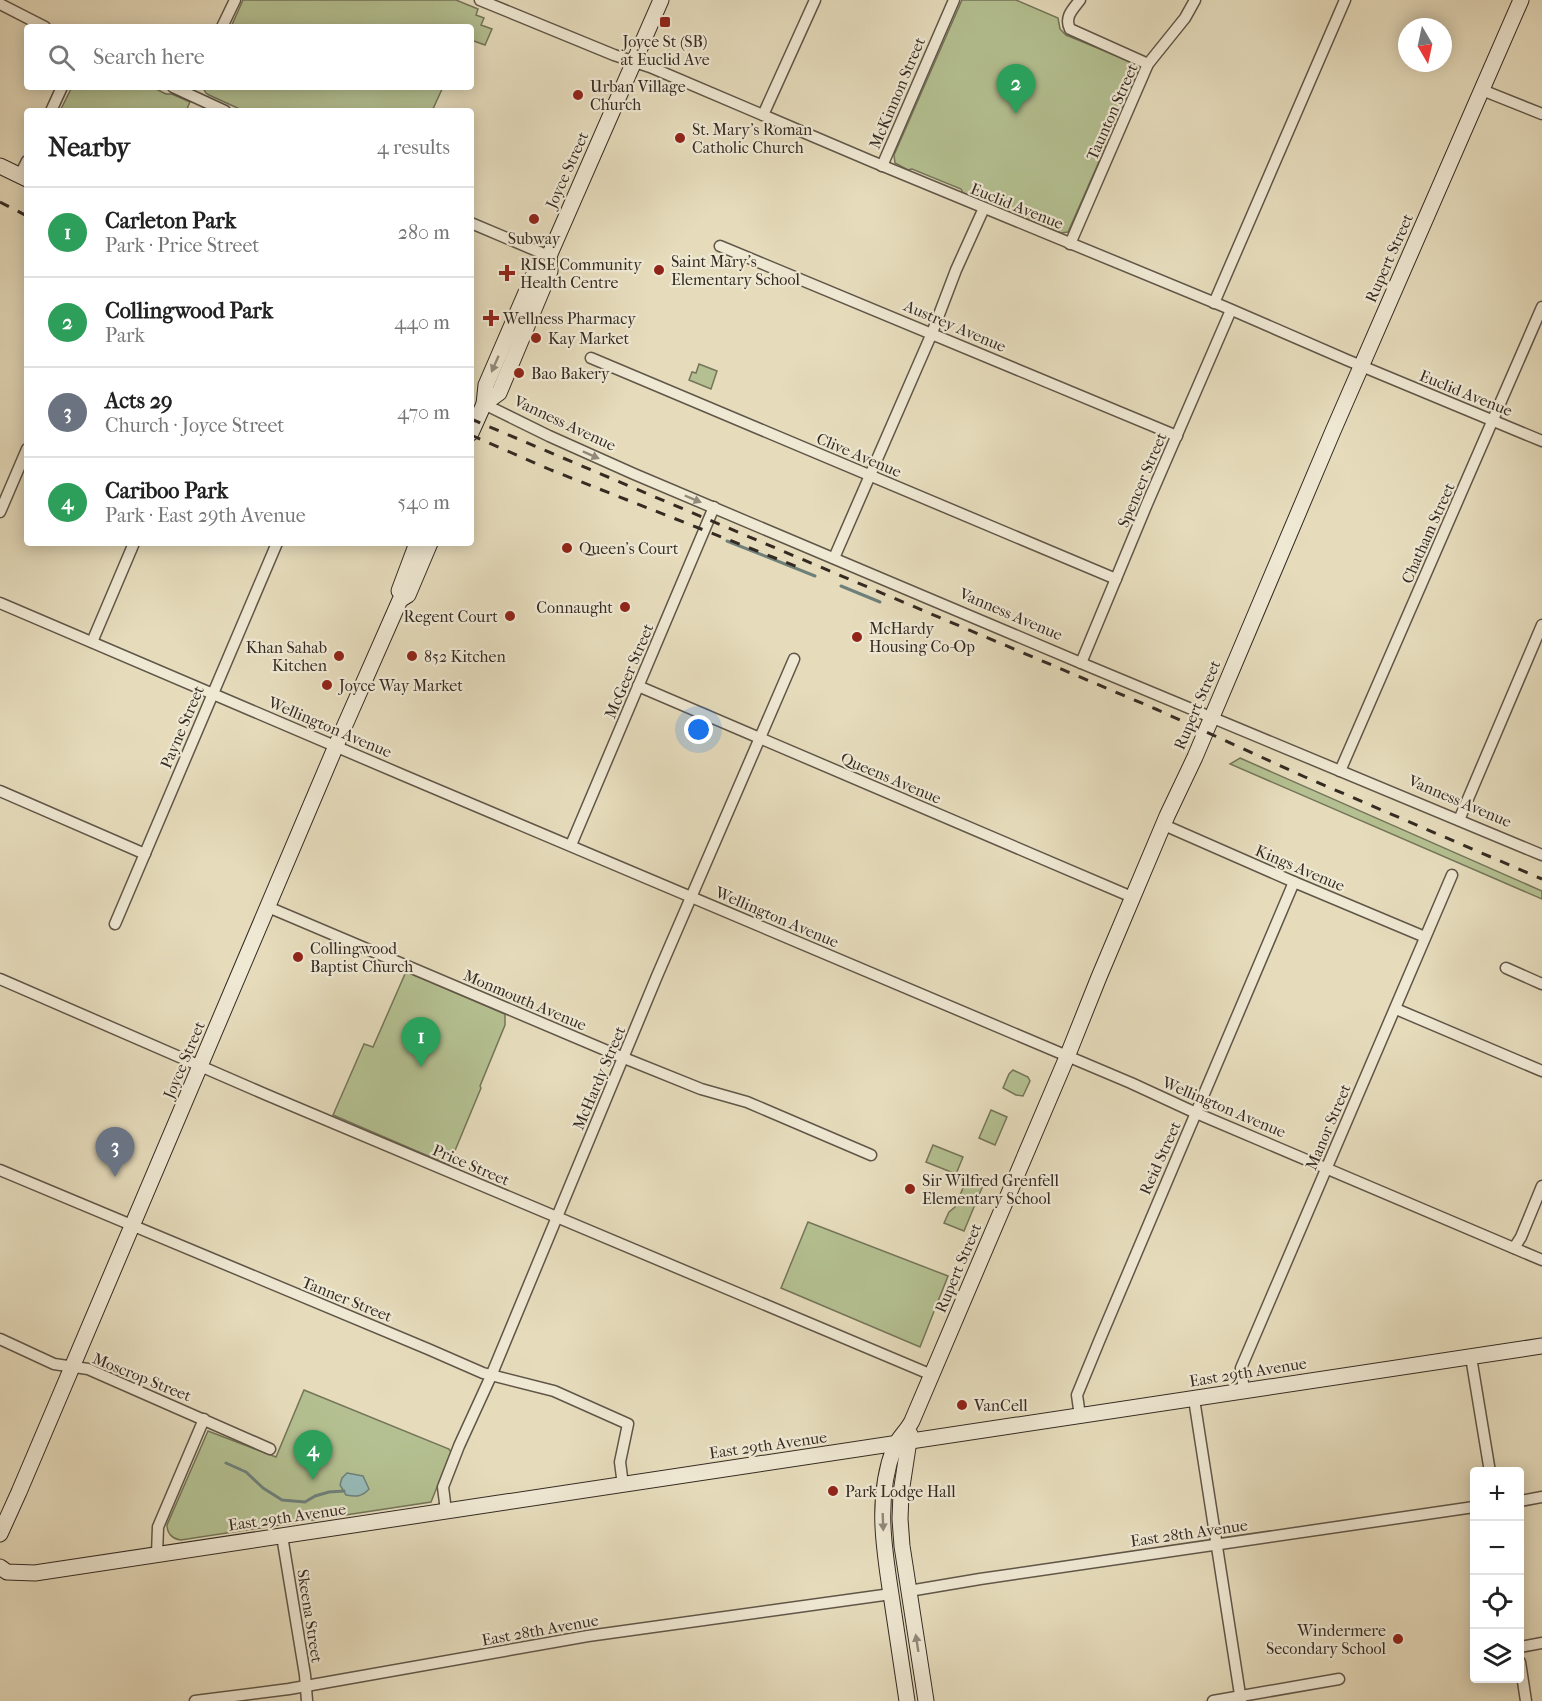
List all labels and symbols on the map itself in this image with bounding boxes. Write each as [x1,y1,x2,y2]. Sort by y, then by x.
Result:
marker: Joyce St (SB) at Euclid Ave [658,15,672,29]
north arrow [1398,18,1452,72]
place label: Joyce St (SB) at Euclid Ave [620,32,710,69]
street label: McKinnon Street [865,34,929,152]
street label: Taunton Street [1082,61,1142,163]
pin: 2 [996,64,1036,114]
place label: Urban Village Church [590,77,686,114]
marker: Urban Village Church [571,88,585,102]
place label: St. Mary's Roman Catholic Church [692,120,813,157]
street label: Joyce Street [541,128,593,213]
marker: St. Mary's Roman Catholic Church [673,131,687,145]
street label: Euclid Avenue [968,179,1066,233]
street label: Rupert Street [1361,210,1417,305]
marker: Subway [527,212,541,226]
place label: Subway [508,229,561,248]
place label: Saint Mary's Elementary School [671,252,800,289]
place label: RISE Community Health Centre [520,255,642,292]
marker: Saint Mary's Elementary School [652,263,666,277]
marker: RISE Community Health Centre [498,264,516,282]
street label: Austrey Avenue [900,296,1009,356]
place label: Wellness Pharmacy [502,309,636,328]
marker: Wellness Pharmacy [484,311,498,325]
place label: Kay Market [548,329,630,348]
marker: Kay Market [529,331,543,345]
one-way arrow [490,356,500,374]
place label: Bao Bakery [531,364,610,383]
marker: Bao Bakery [512,366,526,380]
street label: Euclid Avenue [1417,366,1515,420]
street label: Vanness Avenue [510,391,619,455]
street label: Clive Avenue [814,429,904,481]
street label: Spencer Street [1113,429,1171,530]
one-way arrow [583,450,601,460]
street label: Chatham Street [1397,479,1459,586]
one-way arrow [684,494,702,504]
place label: Queen's Court [579,539,679,558]
marker: Queen's Court [560,541,574,555]
street label: Vanness Avenue [956,583,1065,644]
place label: Connaught [536,598,613,617]
marker: Connaught [618,600,632,614]
place label: Regent Court [404,607,498,626]
marker: Regent Court [503,609,517,623]
place label: McHardy Housing Co-Op [869,619,975,656]
street label: McGeer Street [600,620,658,721]
marker: McHardy Housing Co-Op [850,630,864,644]
place label: Khan Sahab Kitchen [246,638,328,675]
place label: 852 Kitchen [424,647,506,666]
marker: Khan Sahab Kitchen [332,649,346,663]
marker: 852 Kitchen [405,649,419,663]
street label: Rupert Street [1170,657,1224,753]
place label: Joyce Way Market [337,676,463,695]
marker: Joyce Way Market [320,678,334,692]
street label: Payne Street [156,683,208,771]
street label: Wellington Avenue [265,692,395,762]
your location [684,715,713,744]
street label: Queens Avenue [838,748,944,808]
street label: Vanness Avenue [1405,770,1514,831]
street label: Kings Avenue [1252,841,1348,895]
street label: Wellington Avenue [712,882,842,952]
place label: Collingwood Baptist Church [310,939,413,976]
marker: Collingwood Baptist Church [291,950,305,964]
street label: Monmouth Avenue [461,966,589,1035]
street label: Joyce Street [158,1018,209,1103]
pin: 1 [402,1018,440,1067]
street label: McHardy Street [569,1023,629,1133]
street label: Wellington Avenue [1159,1072,1289,1142]
street label: Manor Street [1301,1081,1355,1173]
street label: Reid Street [1135,1118,1185,1198]
pin: 3 [96,1128,134,1177]
street label: Price Street [430,1140,513,1190]
place label: Sir Wilfred Grenfell Elementary School [922,1171,1060,1208]
marker: Sir Wilfred Grenfell Elementary School [903,1182,917,1196]
street label: Rupert Street [931,1220,985,1316]
street label: Tanner Street [299,1272,395,1326]
street label: Moscrop Street [90,1349,194,1406]
street label: East 29th Avenue [1188,1353,1308,1391]
place label: VanCell [973,1396,1028,1415]
marker: VanCell [955,1398,969,1412]
street label: East 29th Avenue [708,1427,828,1463]
pin: 4 [294,1430,332,1480]
place label: Park Lodge Hall [845,1482,956,1501]
marker: Park Lodge Hall [826,1484,840,1498]
street label: East 29th Avenue [227,1499,347,1535]
one-way arrow [878,1513,887,1532]
street label: East 28th Avenue [1129,1515,1249,1551]
street label: Skeena Street [293,1568,327,1664]
street label: East 28th Avenue [480,1610,600,1650]
place label: Windermere Secondary School [1266,1621,1387,1658]
marker: Windermere Secondary School [1391,1632,1405,1646]
one-way arrow [912,1634,921,1653]

